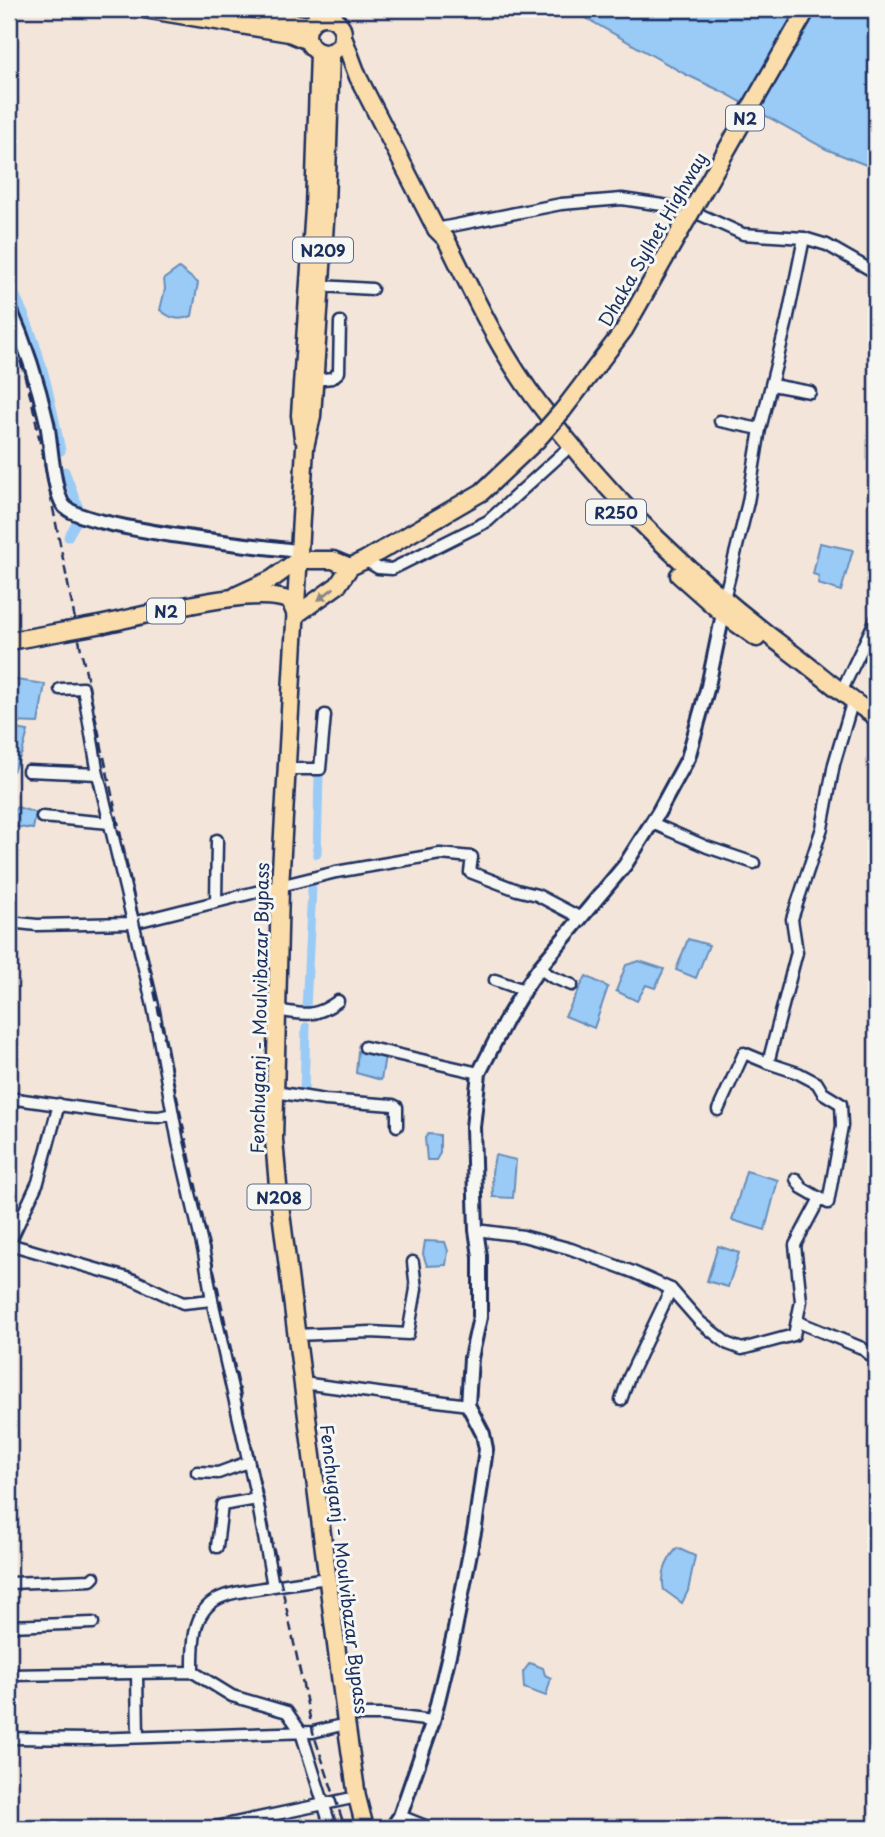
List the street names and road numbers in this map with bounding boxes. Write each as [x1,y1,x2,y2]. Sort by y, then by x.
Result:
road number: N2 [726,106,764,130]
street label: Dhaka Sylhet Highway [591,147,713,331]
road number: N209 [293,238,353,262]
road number: R250 [586,499,646,524]
road number: N2 [147,598,185,624]
street label: Fenchuganj - Moulvibazar Bypass [243,862,275,1154]
road number: N208 [247,1184,310,1210]
street label: Fenchuganj - Moulvibazar Bypass [314,1423,376,1715]

